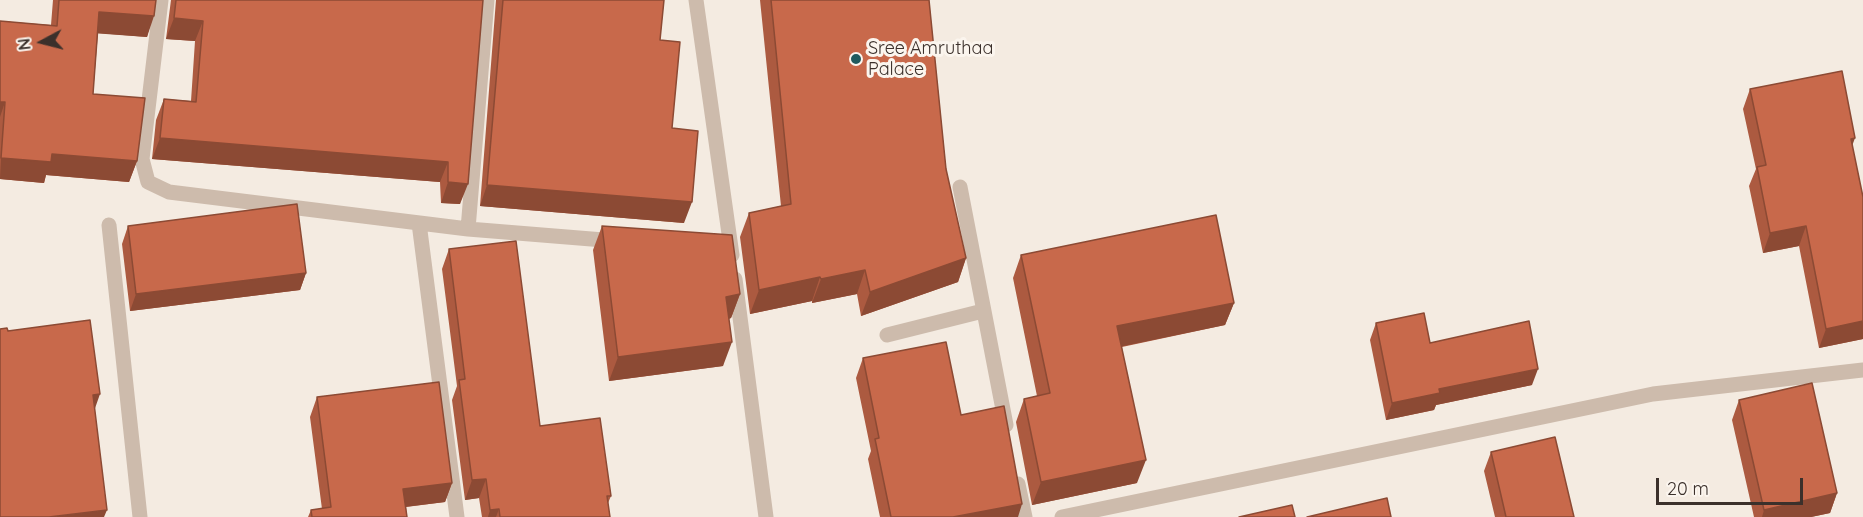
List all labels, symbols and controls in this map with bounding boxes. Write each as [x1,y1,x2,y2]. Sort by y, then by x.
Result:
north arrow [12,12,72,72]
text: N [13,37,35,51]
place label: Sree Amruthaa Palace [868,38,993,80]
marker: Sree Amruthaa Palace [849,52,863,66]
scale bar [1659,466,1806,504]
text: 20 m [1667,477,1709,500]

